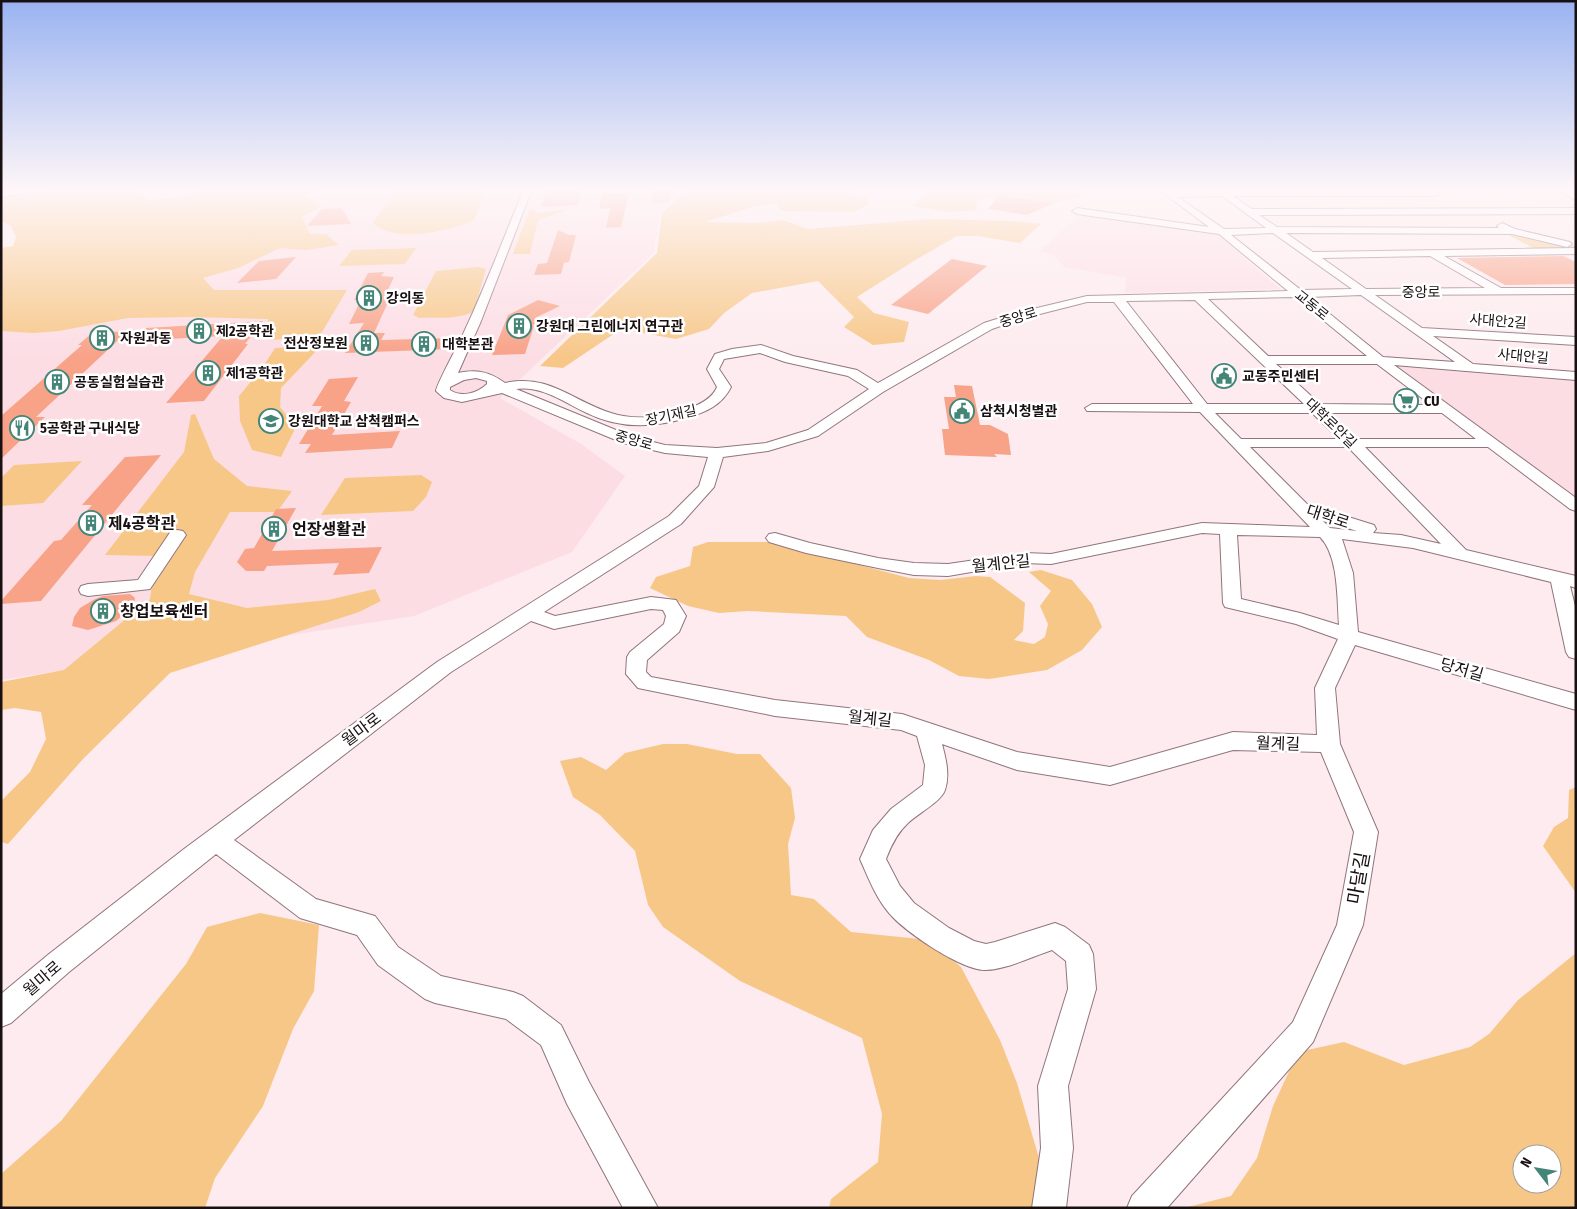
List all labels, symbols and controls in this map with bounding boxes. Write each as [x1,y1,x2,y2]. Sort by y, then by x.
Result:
street label: 중앙로 [1402,284,1440,301]
building icon: 강의동 [356,285,382,311]
street label: 교동로 [1291,287,1332,324]
place label: 강의동 [386,290,425,307]
street label: 중앙로 [997,304,1039,331]
street label: 사대안2길 [1469,311,1527,332]
building icon: 강원대 그린에너지 연구관 [506,313,532,339]
building icon: 제2공학관 [186,318,212,344]
place label: 강원대 그린에너지 연구관 [536,318,684,335]
place label: 제2공학관 [216,323,274,340]
building icon: 자원과동 [89,325,115,351]
place label: 자원과동 [120,330,172,347]
building icon: 전산정보원 [353,330,379,356]
building icon: 대학본관 [411,331,437,357]
place label: 전산정보원 [284,335,348,352]
place label: 대학본관 [442,336,494,353]
street label: 사대안길 [1497,346,1549,367]
building icon: 제1공학관 [195,360,221,386]
public building icon: 교동주민센터 [1211,363,1237,389]
place label: 제1공학관 [226,365,284,382]
place label: 교동주민센터 [1242,368,1319,385]
building icon: 공동실험실습관 [44,369,70,395]
place label: 공동실험실습관 [74,374,164,391]
supermarket icon: CU [1393,388,1419,414]
place label: CU [1424,393,1439,410]
street label: 대학로안길 [1302,395,1360,452]
public building icon: 삼척시청별관 [949,398,975,424]
street label: 장기재길 [644,402,698,429]
place label: 삼척시청별관 [980,403,1057,420]
school or university icon: 강원대학교 삼척캠퍼스 [258,408,284,434]
place label: 강원대학교 삼척캠퍼스 [288,413,420,430]
restaurant icon: 5공학관 구내식당 [9,415,35,441]
place label: 5공학관 구내식당 [40,420,140,437]
street label: 중앙로 [613,427,655,454]
street label: 대학로 [1304,501,1352,532]
building icon: 제4공학관 [78,510,104,536]
place label: 제4공학관 [108,514,175,533]
building icon: 언장생활관 [261,516,287,542]
place label: 언장생활관 [292,520,366,539]
street label: 월계안길 [971,551,1031,576]
building icon: 창업보육센터 [90,598,116,624]
place label: 창업보육센터 [120,602,208,621]
street label: 당저길 [1438,654,1486,685]
street label: 월계길 [847,707,893,730]
street label: 월마로 [338,708,385,750]
street label: 월계길 [1256,733,1300,754]
street label: 마달길 [1343,850,1374,906]
street label: 월마로 [19,957,65,1000]
north arrow [1512,1144,1562,1194]
text: N [1517,1155,1536,1171]

